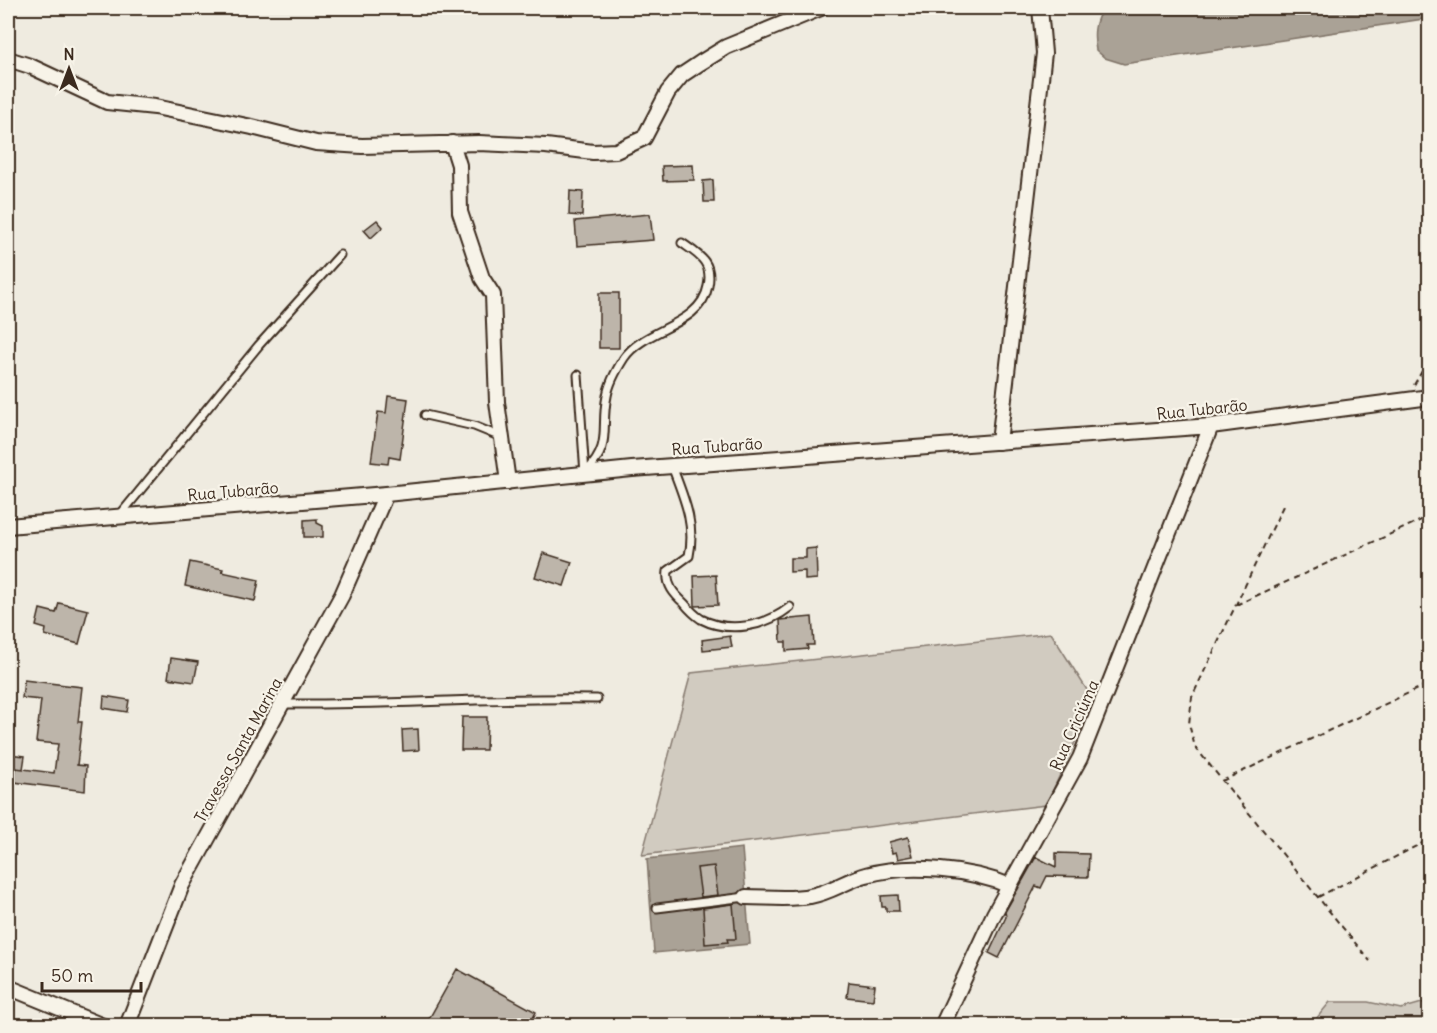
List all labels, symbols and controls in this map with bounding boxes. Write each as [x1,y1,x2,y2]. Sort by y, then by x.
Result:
north arrow [39,39,99,99]
text: N [63,44,75,64]
street label: Rua Tubarão [1156,394,1248,424]
street label: Rua Tubarão [671,433,763,459]
street label: Rua Tubarão [187,477,279,505]
street label: Travessa Santa Marina [190,674,286,826]
street label: Rua Criciúma [1045,677,1103,773]
scale bar [42,955,141,993]
text: 50 m [51,964,93,987]

